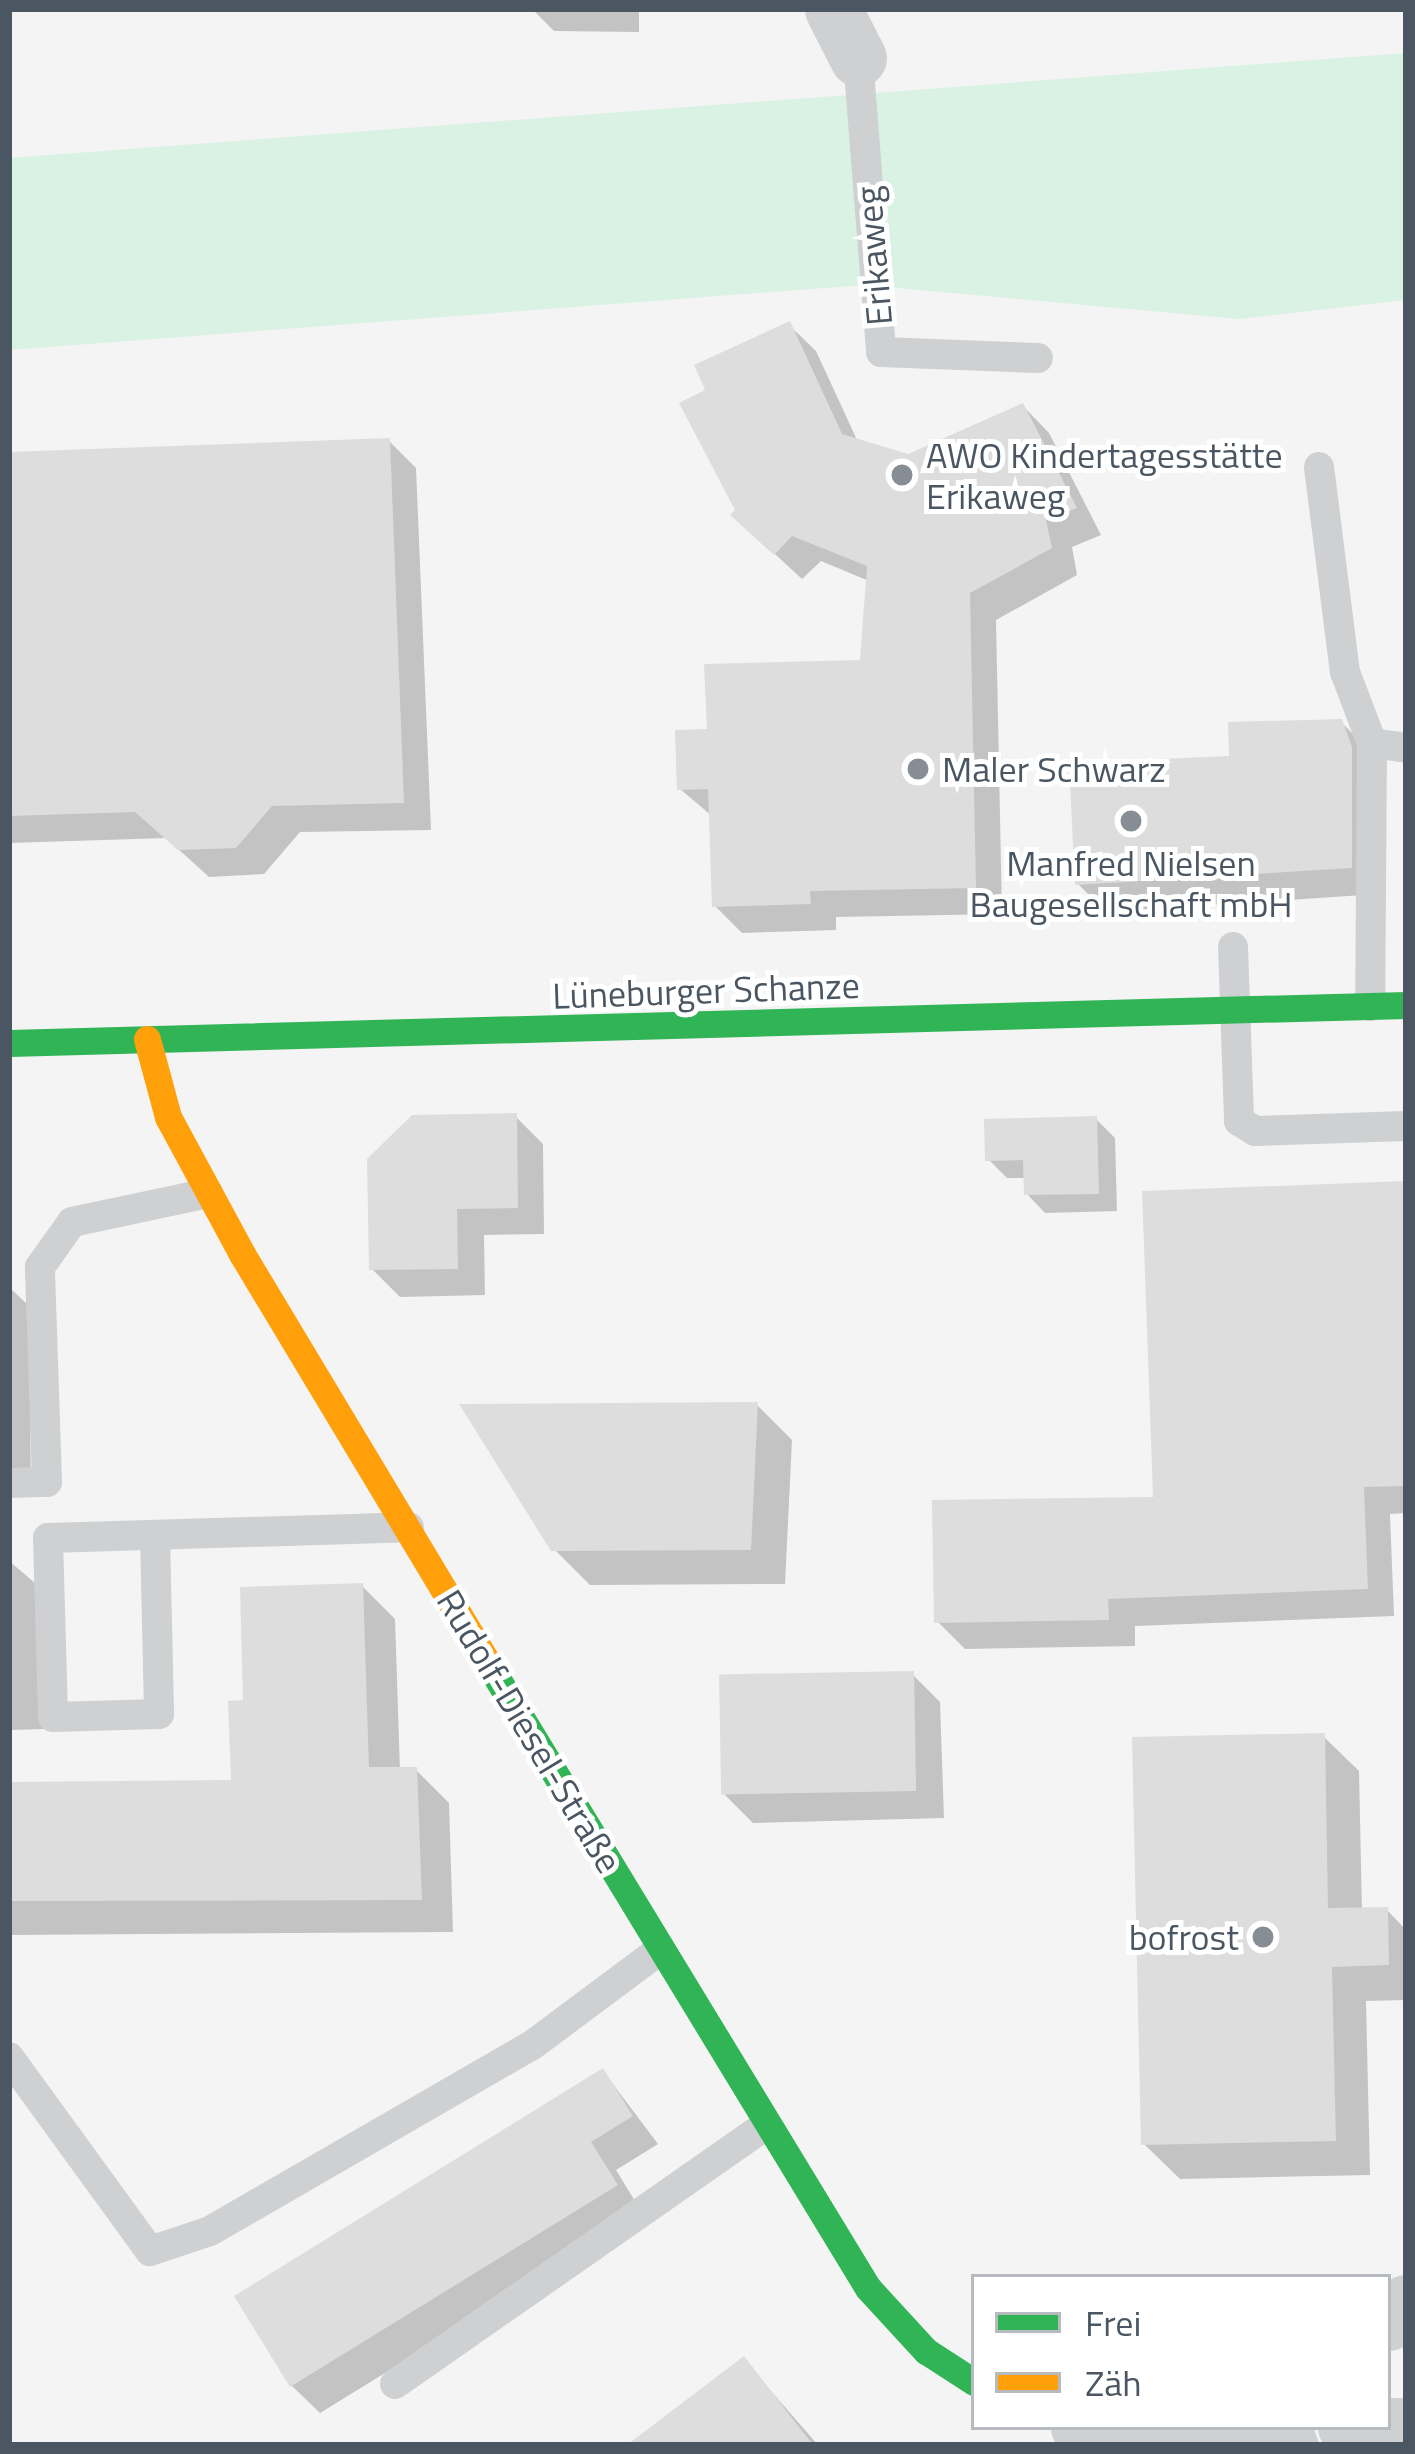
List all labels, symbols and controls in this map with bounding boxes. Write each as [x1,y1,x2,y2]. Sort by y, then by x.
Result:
street label: Erikaweg [845,185,901,327]
place label: AWO Kindertagesstätte Erikaweg [926,432,1283,517]
marker: AWO Kindertagesstätte Erikaweg [889,462,915,488]
place label: Maler Schwarz [942,747,1166,791]
marker: Maler Schwarz [905,756,931,782]
marker: Manfred Nielsen Baugesellschaft mbH [1118,808,1144,834]
place label: Manfred Nielsen Baugesellschaft mbH [970,840,1292,925]
street label: Lüneburger Schanze [552,963,860,1017]
street label: Rudolf-Diesel-Straße [429,1582,631,1880]
place label: bofrost [1129,1915,1239,1959]
marker: bofrost [1250,1924,1276,1950]
legend [971,2274,1391,2430]
text: Frei [1085,2295,1141,2350]
text: Zäh [1085,2355,1142,2410]

